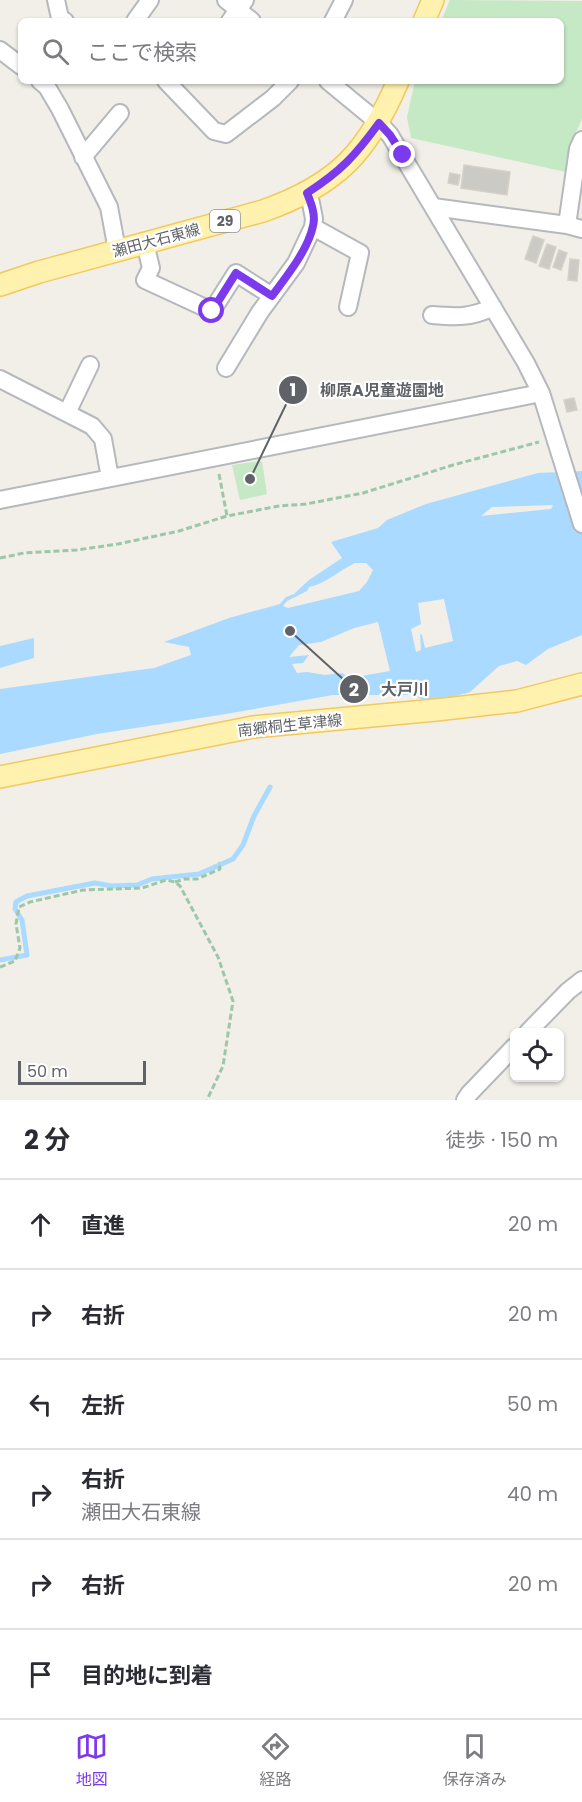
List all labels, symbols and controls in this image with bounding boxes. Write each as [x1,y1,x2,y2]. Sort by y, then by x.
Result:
search box [18,18,564,84]
icon: search [39,35,72,68]
text: ここで検索 [87,37,197,68]
route end [389,141,415,167]
road number: 29 [210,210,240,232]
street label: 瀬田大石東線 [110,218,202,262]
route start [198,297,224,323]
callout: 柳原A児童遊園地 [278,373,456,407]
text: 1 [290,377,296,402]
text: 柳原A児童遊園地 [320,379,444,402]
callout: 大戸川 [339,672,441,706]
text: 2 [349,677,359,702]
text: 大戸川 [381,678,429,701]
street label: 南郷桐生草津線 [237,709,343,741]
map controls [510,1028,564,1082]
button: locate [510,1028,564,1082]
scale bar [18,1058,146,1086]
text: 50 m [27,1060,68,1083]
text: 2 分 [24,1122,70,1158]
text: 徒歩 · 150 m [446,1126,558,1154]
icon: ahead [24,1208,57,1241]
text: 直進 [81,1210,125,1241]
text: 20 m [508,1210,558,1238]
icon: right [24,1298,57,1331]
text: 右折 [81,1300,125,1331]
text: 20 m [508,1300,558,1328]
icon: left [24,1388,57,1421]
text: 左折 [81,1390,125,1421]
text: 50 m [507,1390,558,1418]
text: 右折 [81,1464,125,1495]
icon: right [24,1478,57,1511]
text: 40 m [507,1480,558,1508]
text: 瀬田大石東線 [81,1498,201,1526]
icon: right [24,1568,57,1601]
text: 右折 [81,1570,125,1601]
text: 20 m [508,1570,558,1598]
icon: arrive [24,1658,57,1691]
text: 目的地に到着 [81,1660,213,1691]
tab: 地図 [75,1730,108,1792]
tab: 経路 [259,1730,292,1792]
tab: 保存済み [443,1730,507,1792]

